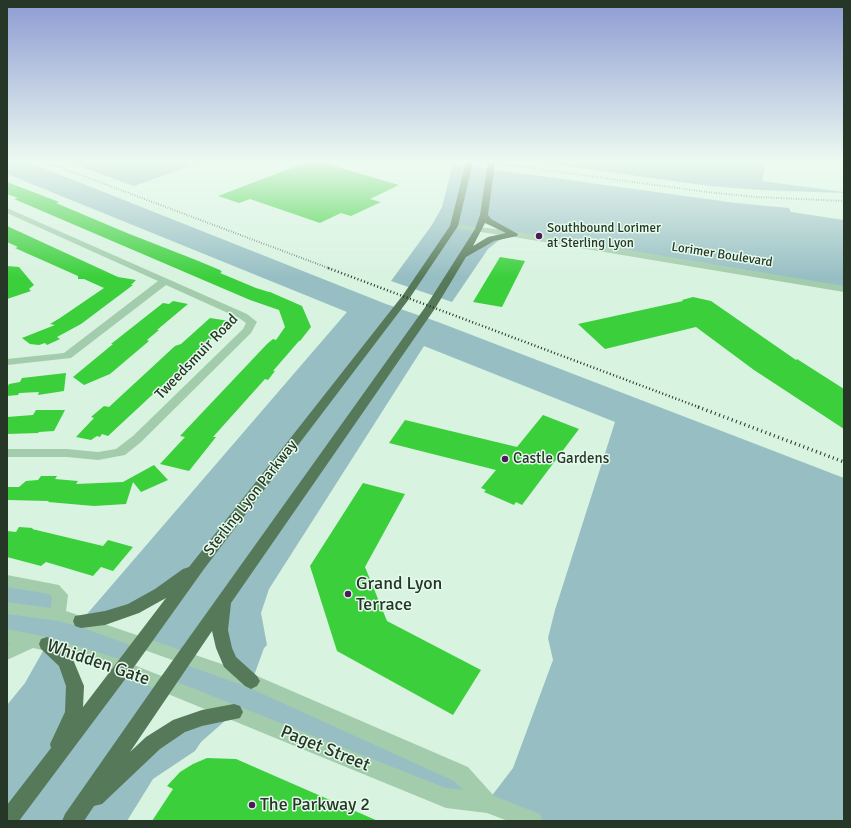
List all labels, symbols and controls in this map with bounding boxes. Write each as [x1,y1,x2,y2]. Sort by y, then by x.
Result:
place label: Southbound Lorimer at Sterling Lyon [547,221,661,252]
marker: Southbound Lorimer at Sterling Lyon [534,231,544,241]
street label: Lorimer Boulevard [670,239,774,271]
street label: Tweedsmuir Road [152,311,242,403]
street label: Sterling Lyon Parkway [200,437,302,559]
place label: Castle Gardens [513,450,609,468]
marker: Castle Gardens [500,454,510,464]
place label: Grand Lyon Terrace [356,573,442,616]
marker: Grand Lyon Terrace [343,589,353,599]
street label: Whidden Gate [44,635,152,691]
street label: Paget Street [277,721,373,777]
place label: The Parkway 2 [260,794,370,816]
marker: The Parkway 2 [247,800,257,810]

